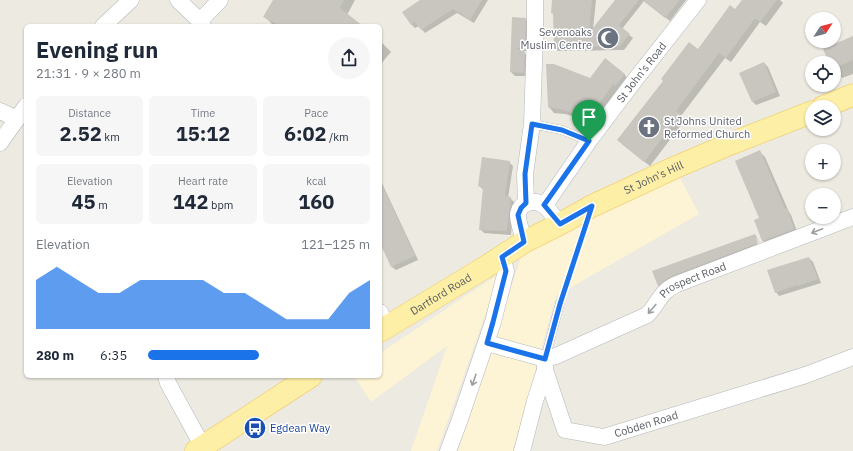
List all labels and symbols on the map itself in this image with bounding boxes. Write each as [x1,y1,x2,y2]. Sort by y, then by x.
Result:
north arrow [805,12,841,48]
place label: Sevenoaks Muslim Centre [521,25,592,52]
mosque icon: Sevenoaks Muslim Centre [595,25,621,51]
street label: St John's Road [613,39,669,105]
pin [572,100,606,141]
church icon: St Johns United Reformed Church [636,114,662,140]
place label: St Johns United Reformed Church [664,114,750,141]
street label: St John's Hill [621,158,685,197]
one-way arrow [811,227,823,235]
street label: Prospect Road [656,259,728,301]
street label: Dartford Road [408,270,474,318]
one-way arrow [647,304,656,315]
one-way arrow [470,373,477,386]
street label: Cobden Road [612,408,680,440]
bus stop icon: Egdean Way [242,415,268,441]
place label: Egdean Way [270,421,331,435]

